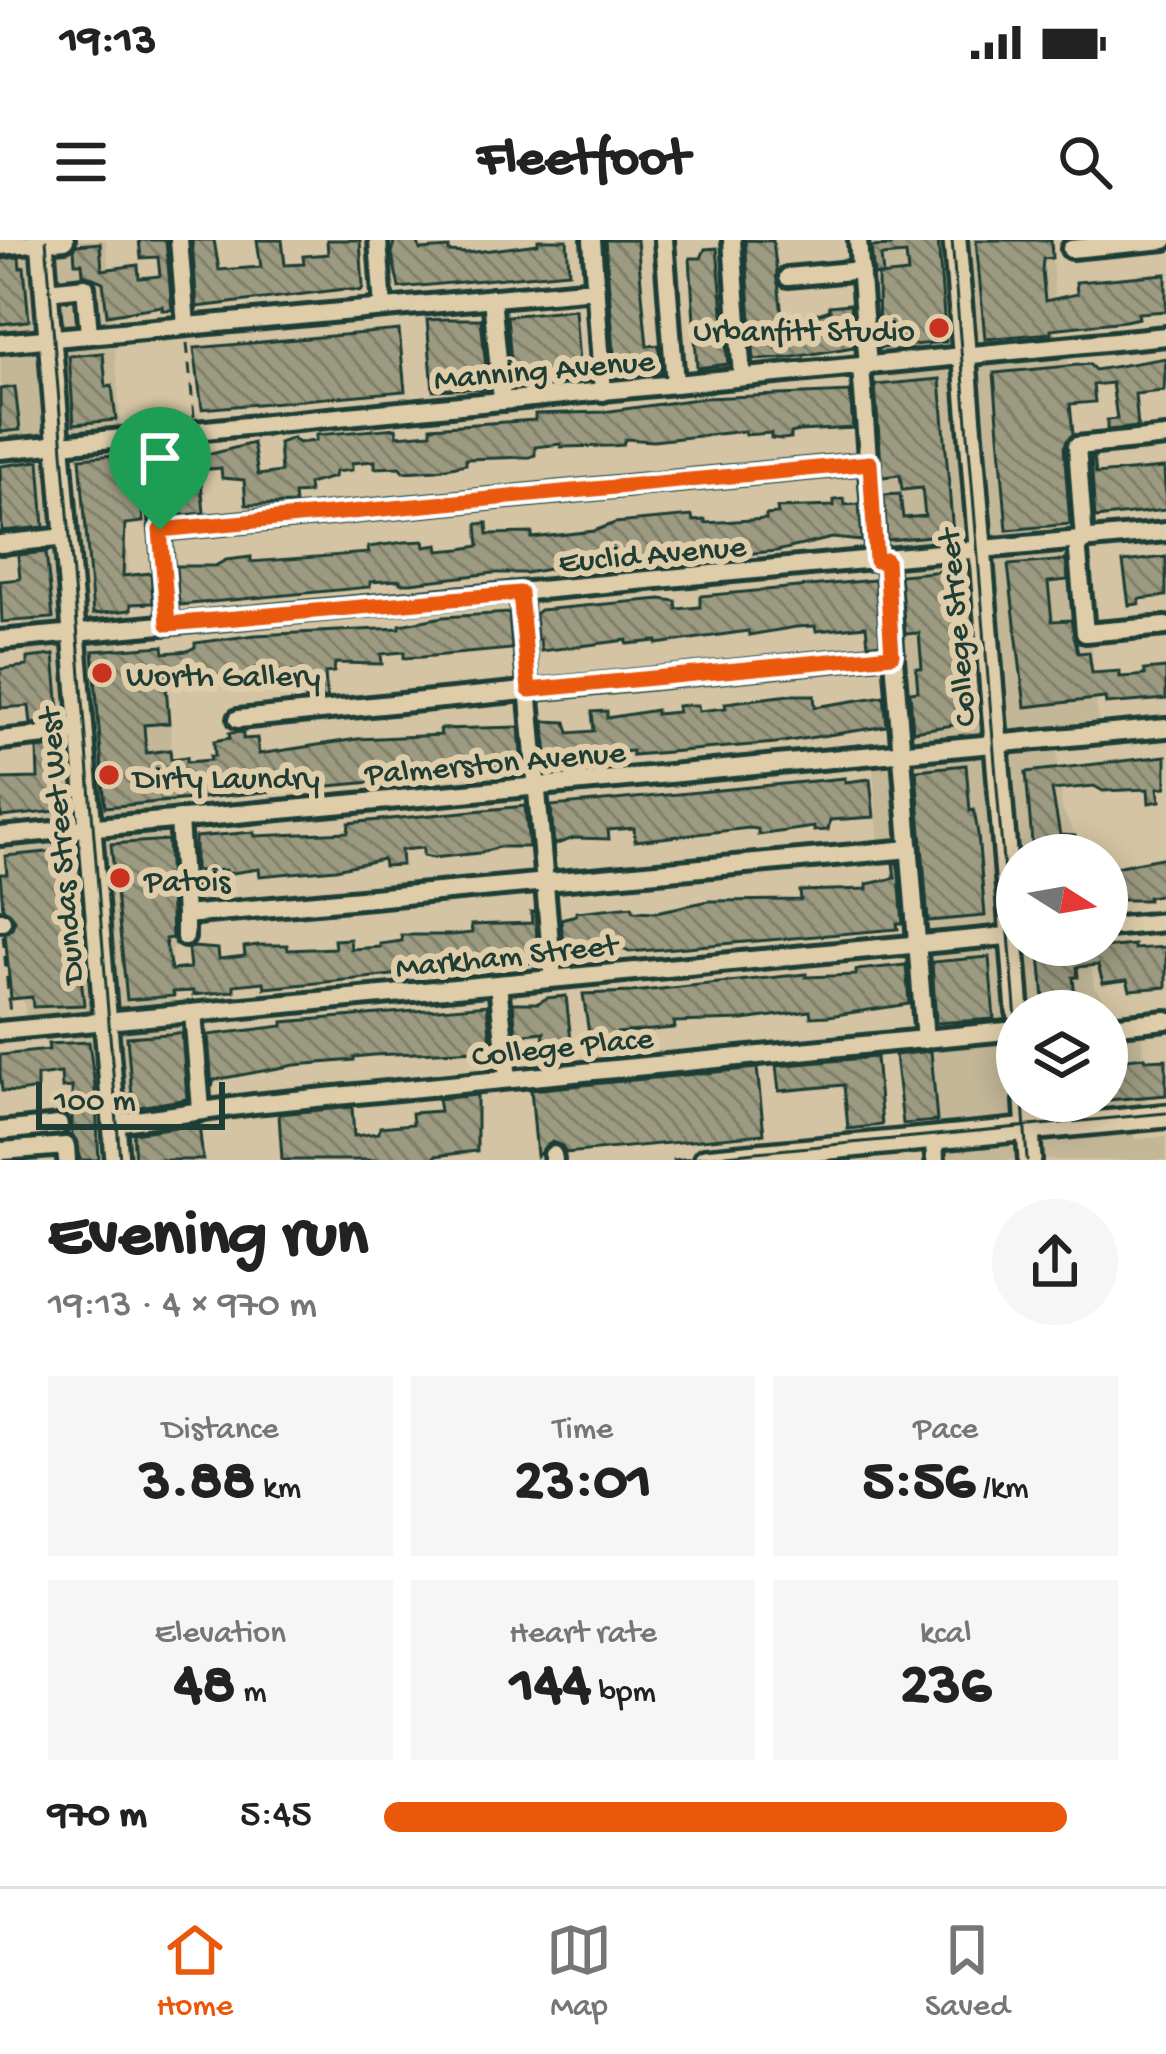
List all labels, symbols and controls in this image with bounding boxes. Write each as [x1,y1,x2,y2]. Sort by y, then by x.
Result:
text: 19:13 [60,16,156,69]
icon: menu [48,129,114,195]
icon: search [1052,129,1118,195]
text: Fleetfoot [477,130,689,194]
place label: Urbanfitt Studio [693,315,915,353]
marker: Urbanfitt Studio [926,315,952,341]
street label: Manning Avenue [433,344,657,402]
pin [109,407,211,530]
icon: arrive [127,425,193,491]
street label: College Street [932,525,988,728]
street label: Euclid Avenue [557,530,749,584]
marker: Worth Gallery [89,660,115,686]
place label: Worth Gallery [126,660,321,698]
street label: Dundas Street West [33,703,95,987]
street label: Palmerston Avenue [363,736,628,796]
marker: Dirty Laundry [96,762,122,788]
place label: Dirty Laundry [131,762,320,800]
north arrow [996,834,1128,966]
map controls [996,834,1128,1122]
marker: Patois [107,865,133,891]
place label: Patois [143,865,231,903]
street label: Markham Street [394,928,622,990]
button: layers [996,990,1128,1122]
street label: College Place [470,1021,656,1078]
scale bar [36,1076,225,1129]
text: 100 m [54,1084,136,1122]
button: share [992,1199,1118,1325]
text: Evening run [48,1200,368,1278]
text: 19:13 · 4 × 970 m [48,1284,317,1330]
text: Distance [162,1412,279,1450]
text: Time [553,1412,613,1450]
text: Pace [913,1412,978,1450]
text: 3.88 [139,1450,255,1520]
text: 23:01 [514,1450,652,1520]
text: 5:56 [863,1450,975,1520]
text: km [255,1471,301,1509]
text: /km [975,1471,1029,1509]
text: Elevation [155,1616,286,1654]
text: Heart rate [509,1616,657,1654]
text: kcal [920,1616,971,1654]
text: 48 [174,1654,235,1724]
text: 144 [510,1654,591,1724]
text: 236 [900,1654,991,1724]
text: m [235,1675,267,1713]
text: bpm [591,1675,656,1713]
text: 970 m [48,1794,147,1840]
text: 5:45 [240,1794,312,1840]
tab: Home [157,1917,233,2027]
tab: Map [546,1917,612,2027]
tab: Saved [925,1917,1009,2027]

